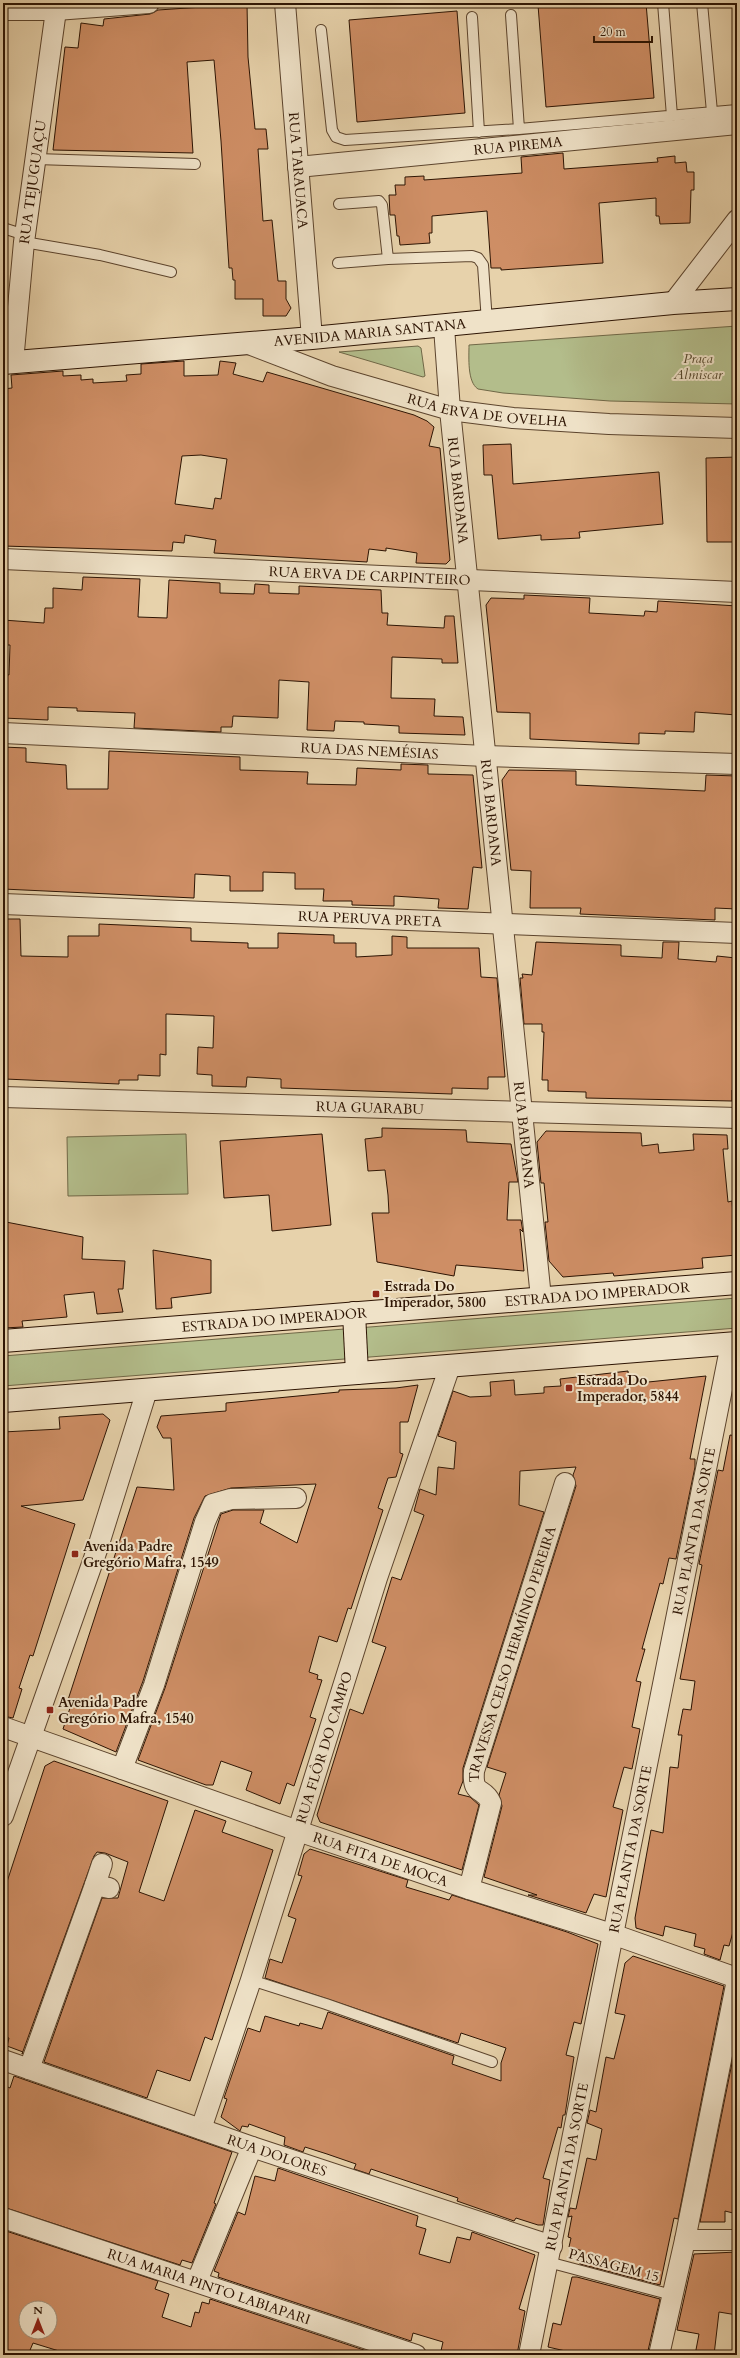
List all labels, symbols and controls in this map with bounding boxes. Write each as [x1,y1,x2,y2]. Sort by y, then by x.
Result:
scale bar [594,18,652,44]
text: 20 m [600,24,627,40]
street label: RUA TARAUACA [284,111,312,230]
street label: RUA TEJUGUAÇU [15,119,51,245]
street label: RUA PIREMA [473,132,563,160]
street label: AVENIDA MARIA SANTANA [273,314,467,351]
park label: Praça Almiscar [672,349,723,384]
street label: RUA ERVA DE OVELHA [405,389,568,431]
street label: RUA BARDANA [443,436,473,545]
street label: RUA ERVA DE CARPINTEIRO [268,562,471,590]
street label: RUA DAS NEMÉSIAS [300,738,439,764]
street label: RUA BARDANA [476,758,506,867]
street label: RUA PERUVA PRETA [297,907,442,931]
street label: RUA BARDANA [509,1081,539,1189]
street label: RUA GUARABU [316,1097,425,1119]
place label: Estrada Do Imperador, 5800 [384,1277,486,1312]
street label: ESTRADA DO IMPERADOR [504,1278,691,1311]
marker: Estrada Do Imperador, 5800 [371,1289,381,1299]
street label: ESTRADA DO IMPERADOR [181,1303,368,1337]
place label: Estrada Do Imperador, 5844 [577,1371,679,1406]
marker: Estrada Do Imperador, 5844 [564,1383,574,1393]
street label: RUA PLANTA DA SORTE [668,1446,720,1617]
street label: TRAVESSA CELSO HERMÍNIO PEREIRA [465,1524,561,1783]
place label: Avenida Padre Gregório Mafra, 1549 [83,1537,219,1572]
marker: Avenida Padre Gregório Mafra, 1549 [70,1549,80,1559]
street label: RUA FLÔR DO CAMPO [292,1669,357,1826]
place label: Avenida Padre Gregório Mafra, 1540 [58,1693,194,1728]
marker: Avenida Padre Gregório Mafra, 1540 [45,1705,55,1715]
street label: RUA PLANTA DA SORTE [605,1763,657,1935]
street label: RUA FITA DE MOCA [310,1828,450,1891]
street label: RUA PLANTA DA SORTE [541,2081,593,2252]
street label: RUA DOLORES [224,2130,329,2181]
street label: RUA MARIA PINTO LABIAPARI [105,2244,313,2329]
street label: PASSAGEM 15 [566,2244,661,2287]
north arrow [18,2300,58,2340]
text: N [33,2303,43,2318]

